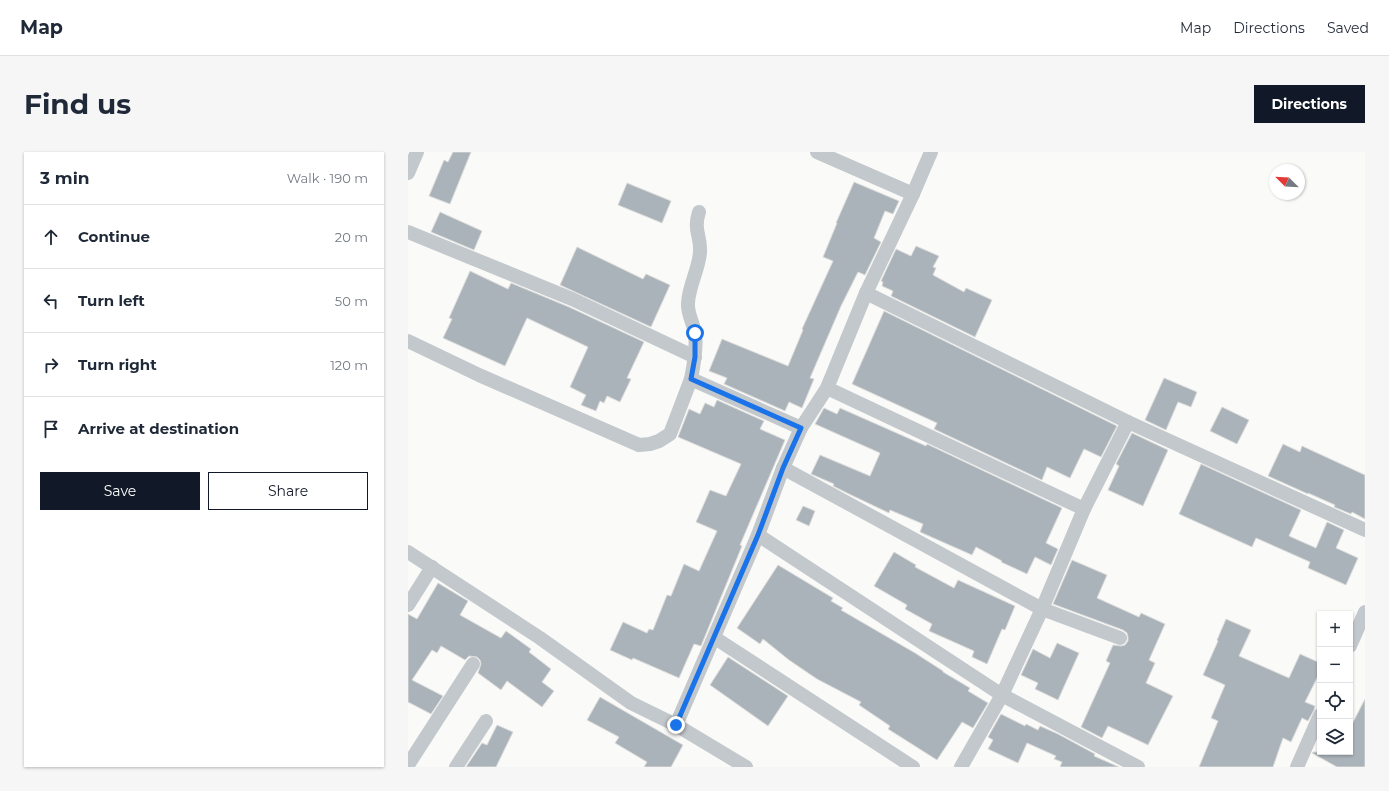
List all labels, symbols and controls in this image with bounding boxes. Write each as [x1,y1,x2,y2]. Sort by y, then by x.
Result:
text: Map [20,16,63,39]
text: Map [1180,19,1211,37]
text: Directions [1233,19,1305,37]
text: Saved [1327,19,1369,37]
button: Directions [1254,85,1365,123]
text: Find us [24,87,131,121]
north arrow [1269,164,1305,200]
text: 3 min [40,168,90,188]
text: Walk · 190 m [287,170,368,186]
icon: ahead [40,226,62,248]
text: Continue [78,227,150,246]
text: 20 m [335,229,368,245]
icon: left [40,290,62,312]
text: Turn left [78,291,145,310]
text: 50 m [335,293,368,309]
route start [686,324,704,342]
icon: right [40,354,62,376]
text: Turn right [78,355,157,374]
text: 120 m [330,357,368,373]
icon: arrive [40,418,62,440]
text: Arrive at destination [78,419,239,438]
button: Save [40,472,200,510]
button: Share [208,472,368,510]
map controls [1317,611,1353,755]
button: + [1317,611,1353,647]
button: − [1317,647,1353,683]
button: locate [1317,683,1353,719]
route end [667,716,685,734]
button: layers [1317,719,1353,755]

